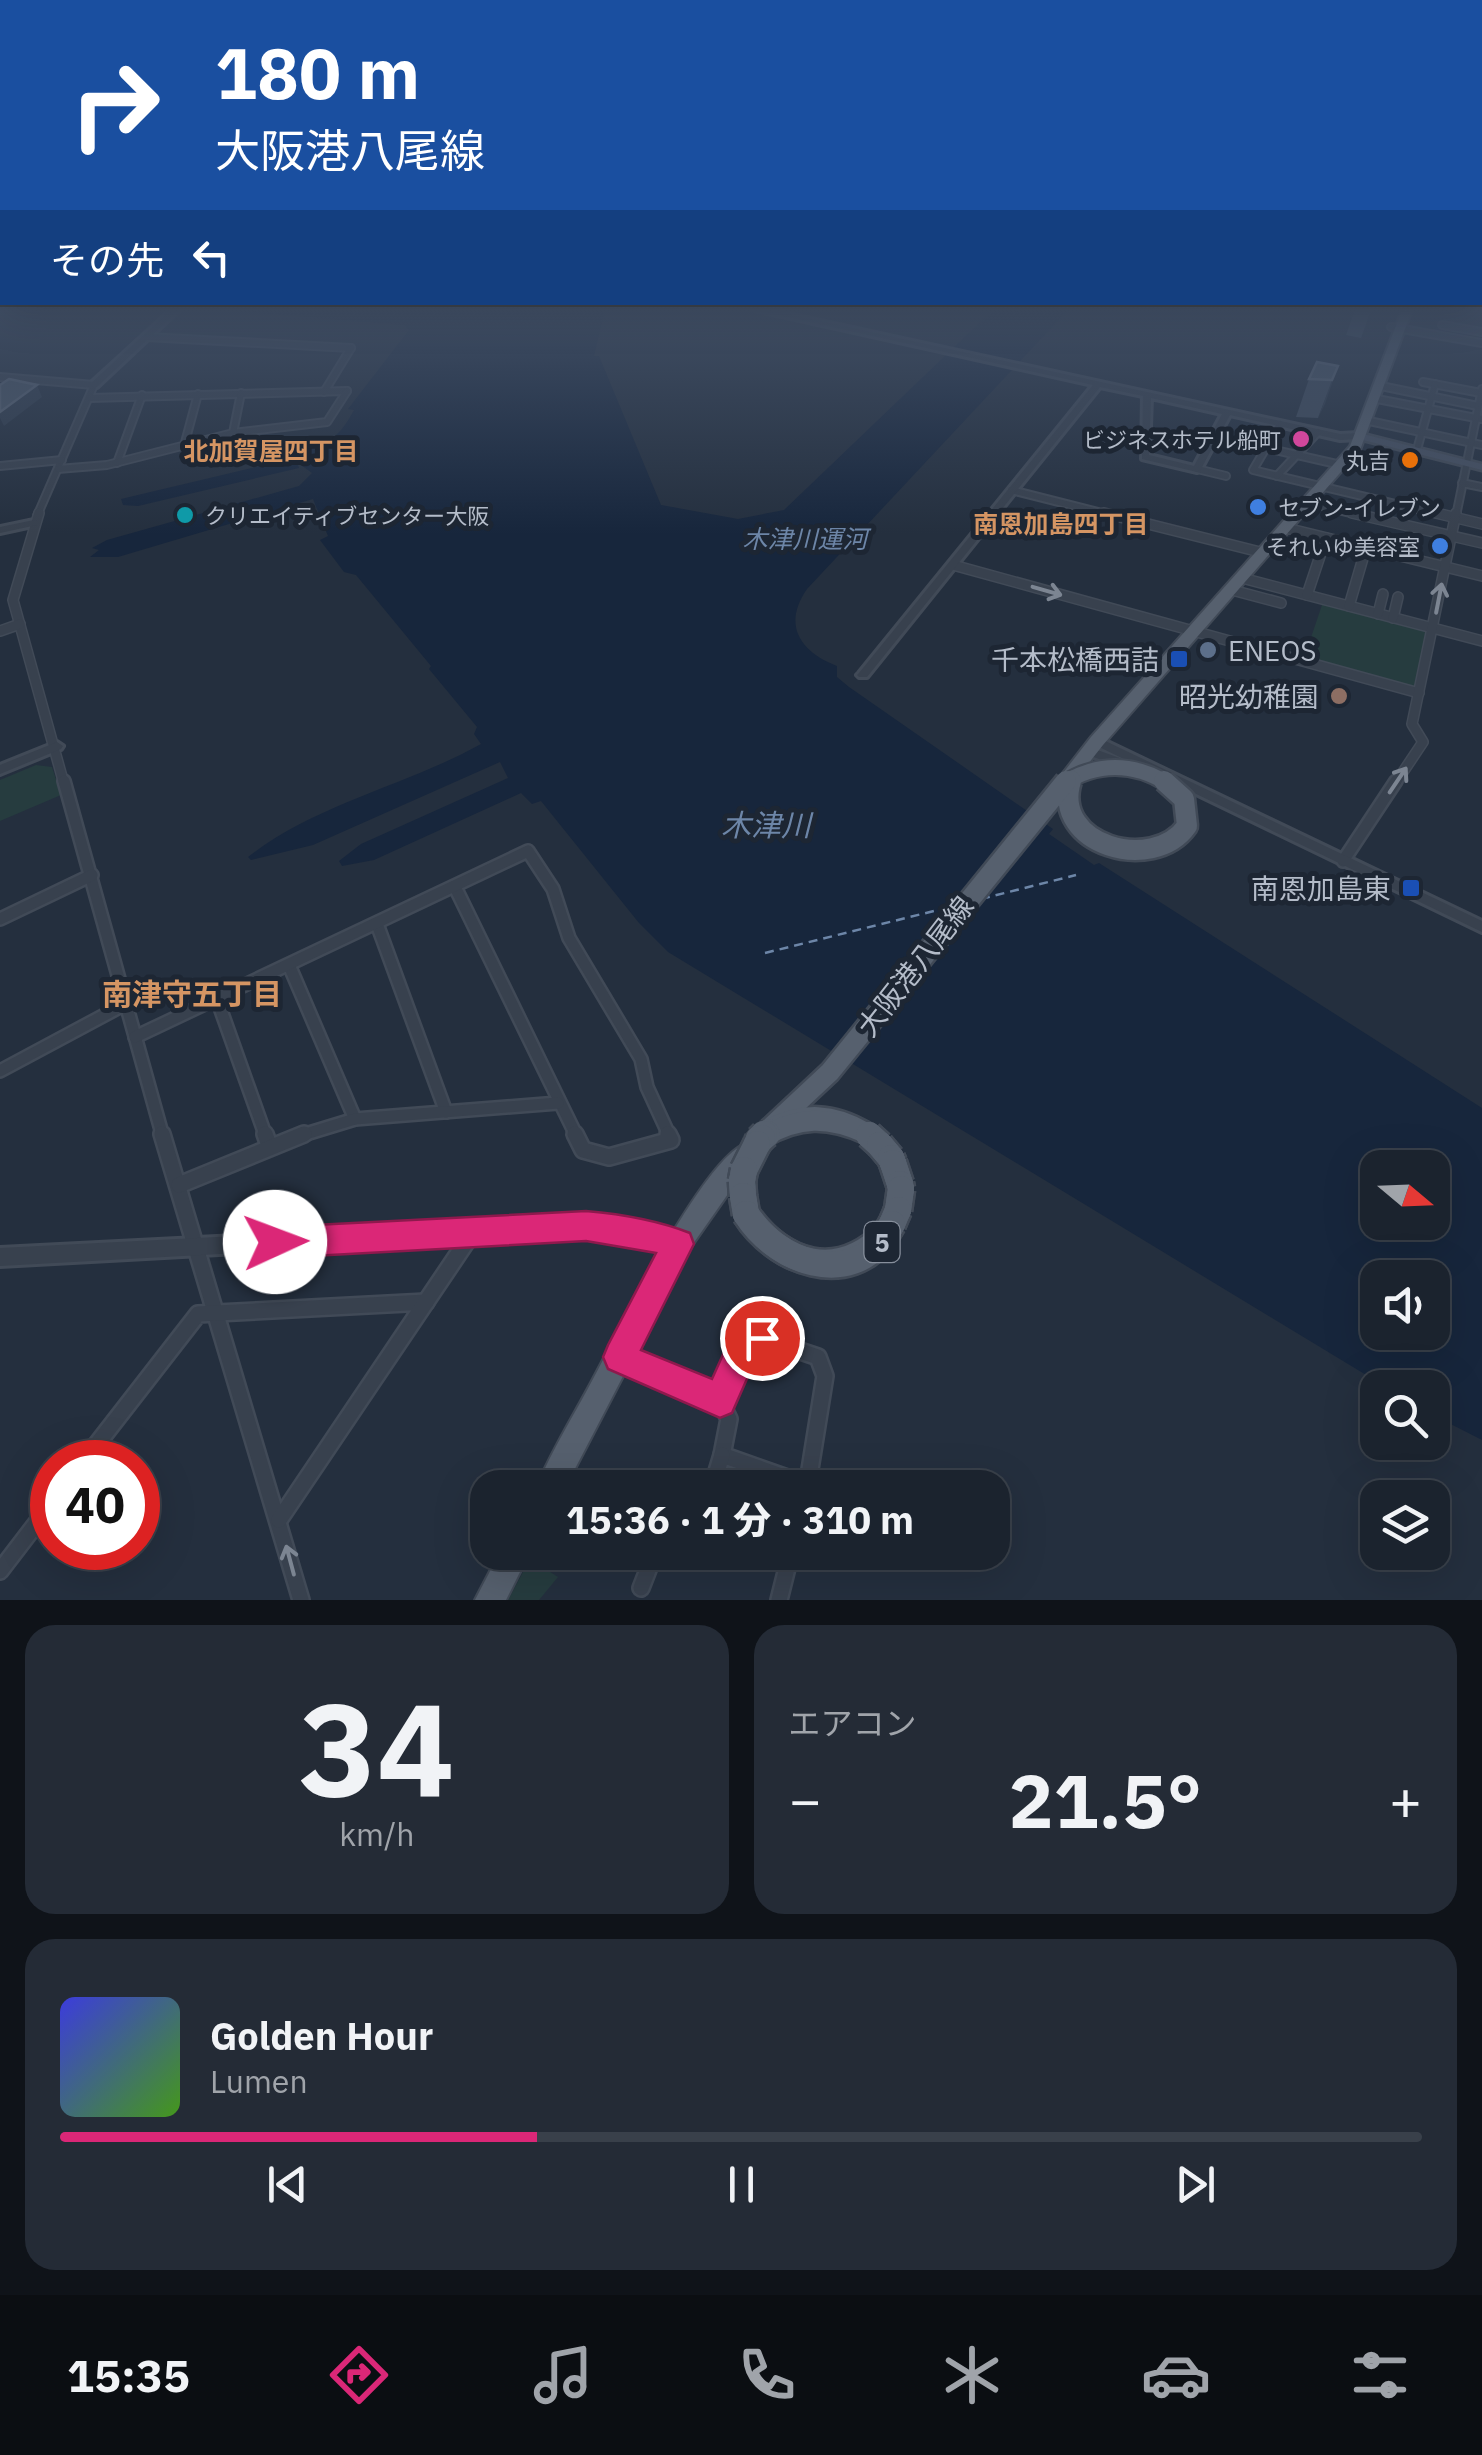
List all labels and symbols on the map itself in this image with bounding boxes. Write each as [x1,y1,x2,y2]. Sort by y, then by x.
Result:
place label: ビジネスホテル船町 [1083,425,1281,454]
marker: ビジネスホテル船町 [1290,428,1312,450]
district label: 北加賀屋四丁目 [183,434,359,467]
place label: 丸吉 [1346,446,1390,475]
marker: 丸吉 [1399,449,1421,471]
place label: セブン-イレブン [1278,493,1441,522]
marker: セブン-イレブン [1247,496,1269,518]
place label: クリエイティブセンター大阪 [205,501,489,530]
marker: クリエイティブセンター大阪 [174,504,196,526]
district label: 南恩加島四丁目 [973,507,1149,540]
water label: 木津川運河 [742,522,871,555]
place label: それいゆ美容室 [1266,532,1420,561]
marker: それいゆ美容室 [1429,535,1451,557]
one-way arrow [1031,583,1062,601]
one-way arrow [1431,583,1450,615]
place label: ENEOS [1228,632,1317,669]
marker: ENEOS [1197,639,1219,661]
place label: 千本松橋西詰 [991,641,1159,678]
marker: 千本松橋西詰 [1168,648,1190,670]
place label: 昭光幼稚園 [1179,678,1319,715]
marker: 昭光幼稚園 [1328,685,1350,707]
one-way arrow [1387,766,1408,794]
water label: 木津川 [721,805,814,844]
place label: 南恩加島東 [1251,870,1391,907]
marker: 南恩加島東 [1400,877,1422,899]
street label: 大阪港八尾線 [849,888,981,1044]
district label: 南津守五丁目 [102,974,282,1013]
north arrow [1360,1150,1450,1240]
position arrow [223,1190,327,1294]
road number: 5 [864,1222,900,1262]
pin [720,1296,805,1381]
speed limit sign: 40 [30,1440,160,1570]
one-way arrow [280,1545,299,1576]

